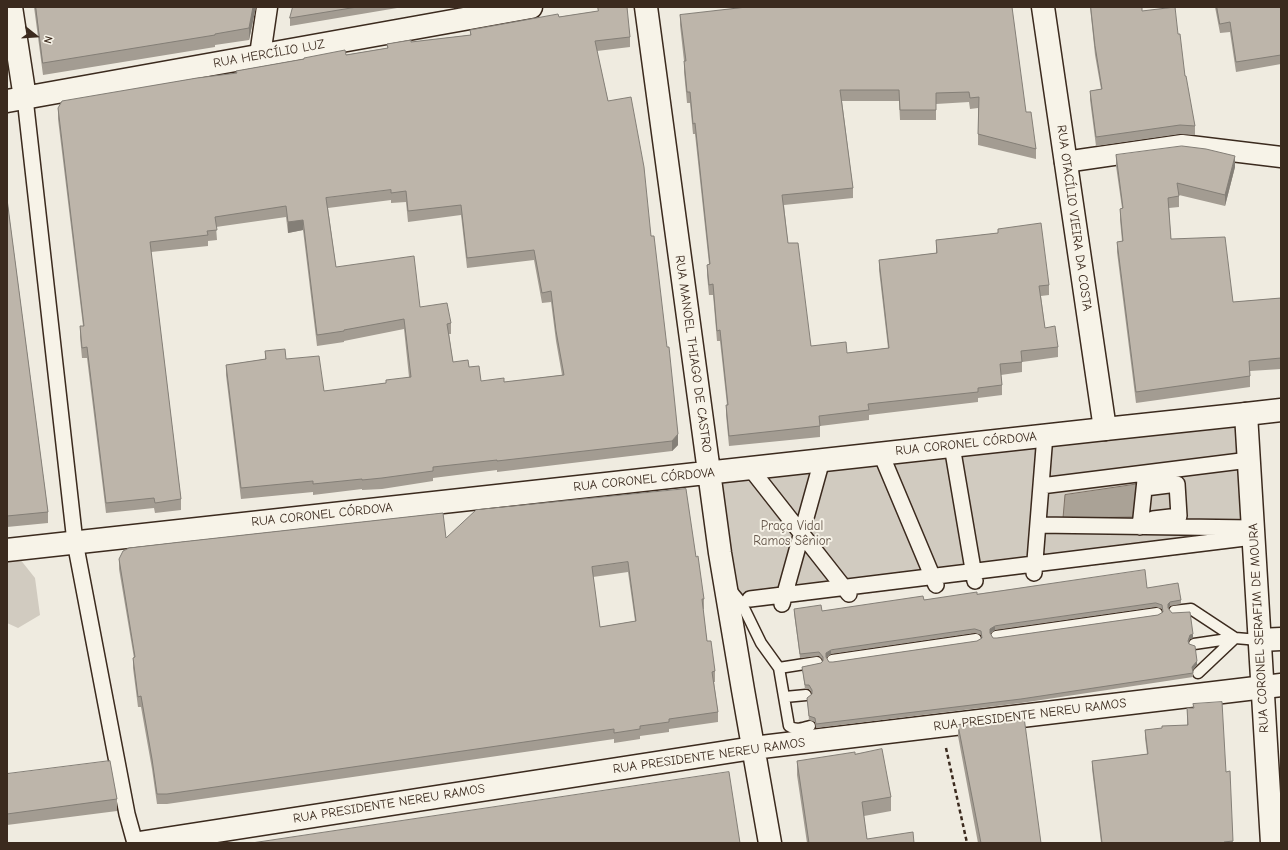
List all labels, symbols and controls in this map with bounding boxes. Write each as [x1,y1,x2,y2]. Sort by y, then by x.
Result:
north arrow [16,16,56,56]
text: N [41,34,55,45]
street label: RUA HERCÍLIO LUZ [212,37,326,71]
street label: RUA OTACÍLIO VIEIRA DA COSTA [1053,124,1095,312]
street label: RUA MANOEL THIAGO DE CASTRO [671,254,715,454]
street label: RUA CORONEL CÓRDOVA [894,429,1038,459]
street label: RUA CORONEL CÓRDOVA [572,465,716,495]
street label: RUA CORONEL CÓRDOVA [250,500,394,530]
park label: Praça Vidal Ramos Sênior [753,518,831,549]
street label: RUA CORONEL SERAFIM DE MOURA [1246,523,1272,733]
street label: RUA PRESIDENTE NEREU RAMOS [933,695,1127,735]
street label: RUA PRESIDENTE NEREU RAMOS [612,735,806,777]
street label: RUA PRESIDENTE NEREU RAMOS [292,781,486,827]

